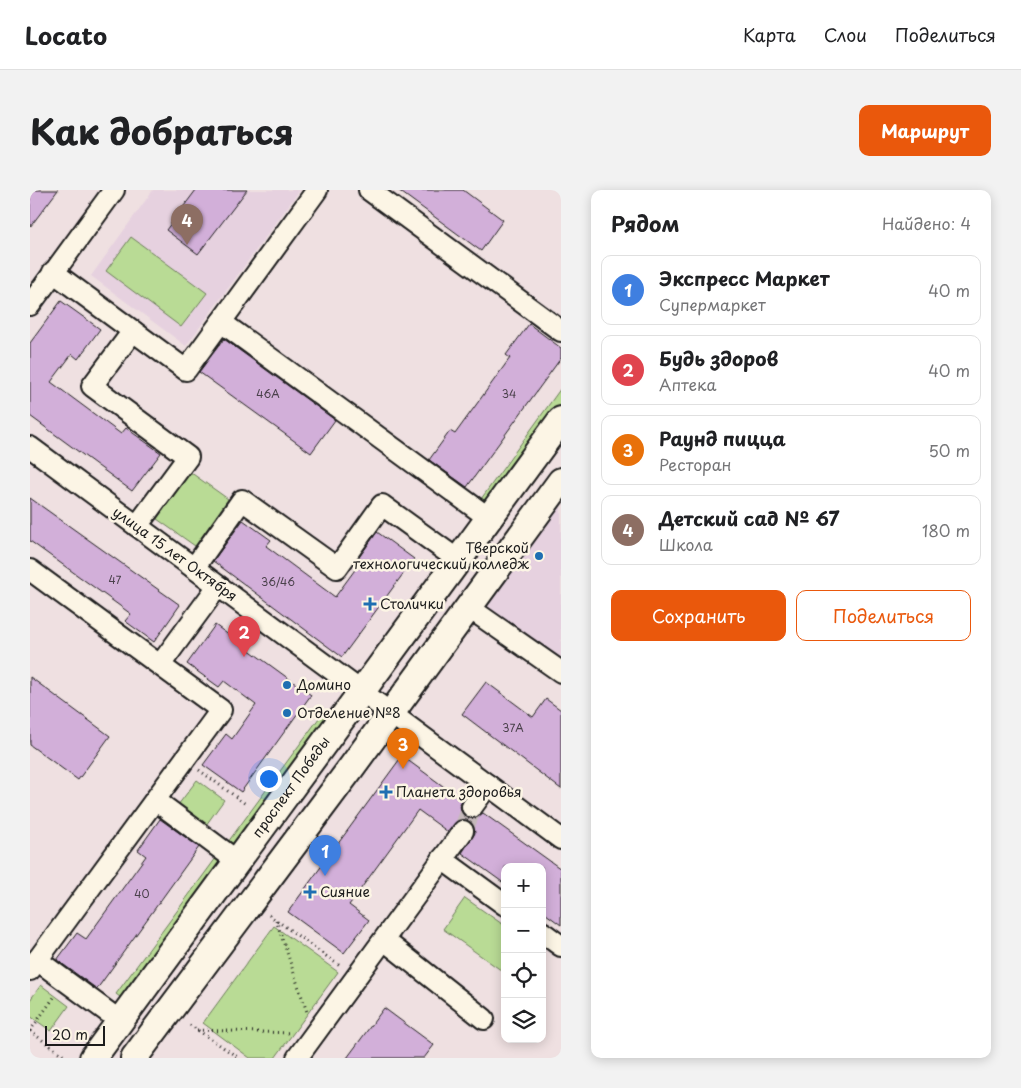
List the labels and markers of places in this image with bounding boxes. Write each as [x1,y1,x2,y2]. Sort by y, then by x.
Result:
pin: 4 [171,204,203,245]
place label: Тверской технологический колледж [353,537,530,574]
marker: Тверской технологический колледж [533,550,545,562]
place label: Столички [380,593,444,614]
marker: Столички [364,598,376,610]
pin: 2 [228,616,260,657]
place label: Домино [296,674,351,695]
marker: Домино [281,679,293,691]
place label: Отделение №8 [297,702,401,723]
marker: Отделение №8 [281,707,293,719]
pin: 3 [387,728,419,769]
place label: Планета здоровья [396,781,522,802]
marker: Планета здоровья [380,786,392,798]
pin: 1 [309,835,341,876]
place label: Сияние [320,881,370,902]
marker: Сияние [304,886,316,898]

